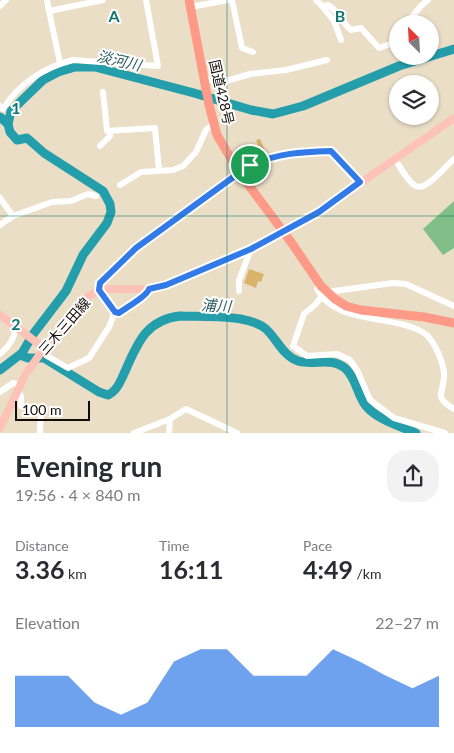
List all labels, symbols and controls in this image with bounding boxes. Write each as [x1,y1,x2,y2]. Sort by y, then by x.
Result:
text: A [107,6,120,25]
text: B [335,6,345,25]
north arrow [389,15,439,65]
map controls [389,15,439,125]
water label: 淡河川 [95,46,145,74]
street label: 国道428号 [206,58,238,126]
button: layers [389,75,439,125]
text: 1 [11,98,21,117]
pin [229,144,271,186]
icon: arrive [236,151,264,179]
street label: 三木三田線 [35,294,93,358]
water label: 浦川 [201,295,233,315]
text: 2 [11,314,21,333]
scale bar [15,398,90,421]
text: 100 m [22,401,61,418]
text: Evening run [15,449,162,483]
button: share [387,450,439,502]
text: 19:56 · 4 × 840 m [15,485,140,504]
text: Distance [15,537,69,554]
text: Time [159,537,190,554]
text: Pace [303,537,332,554]
text: 3.36 [15,554,64,584]
text: 16:11 [159,554,223,584]
text: 4:49 [303,554,353,584]
text: km [64,565,87,582]
text: /km [353,565,382,582]
text: Elevation [15,613,80,632]
text: 22–27 m [375,613,439,632]

